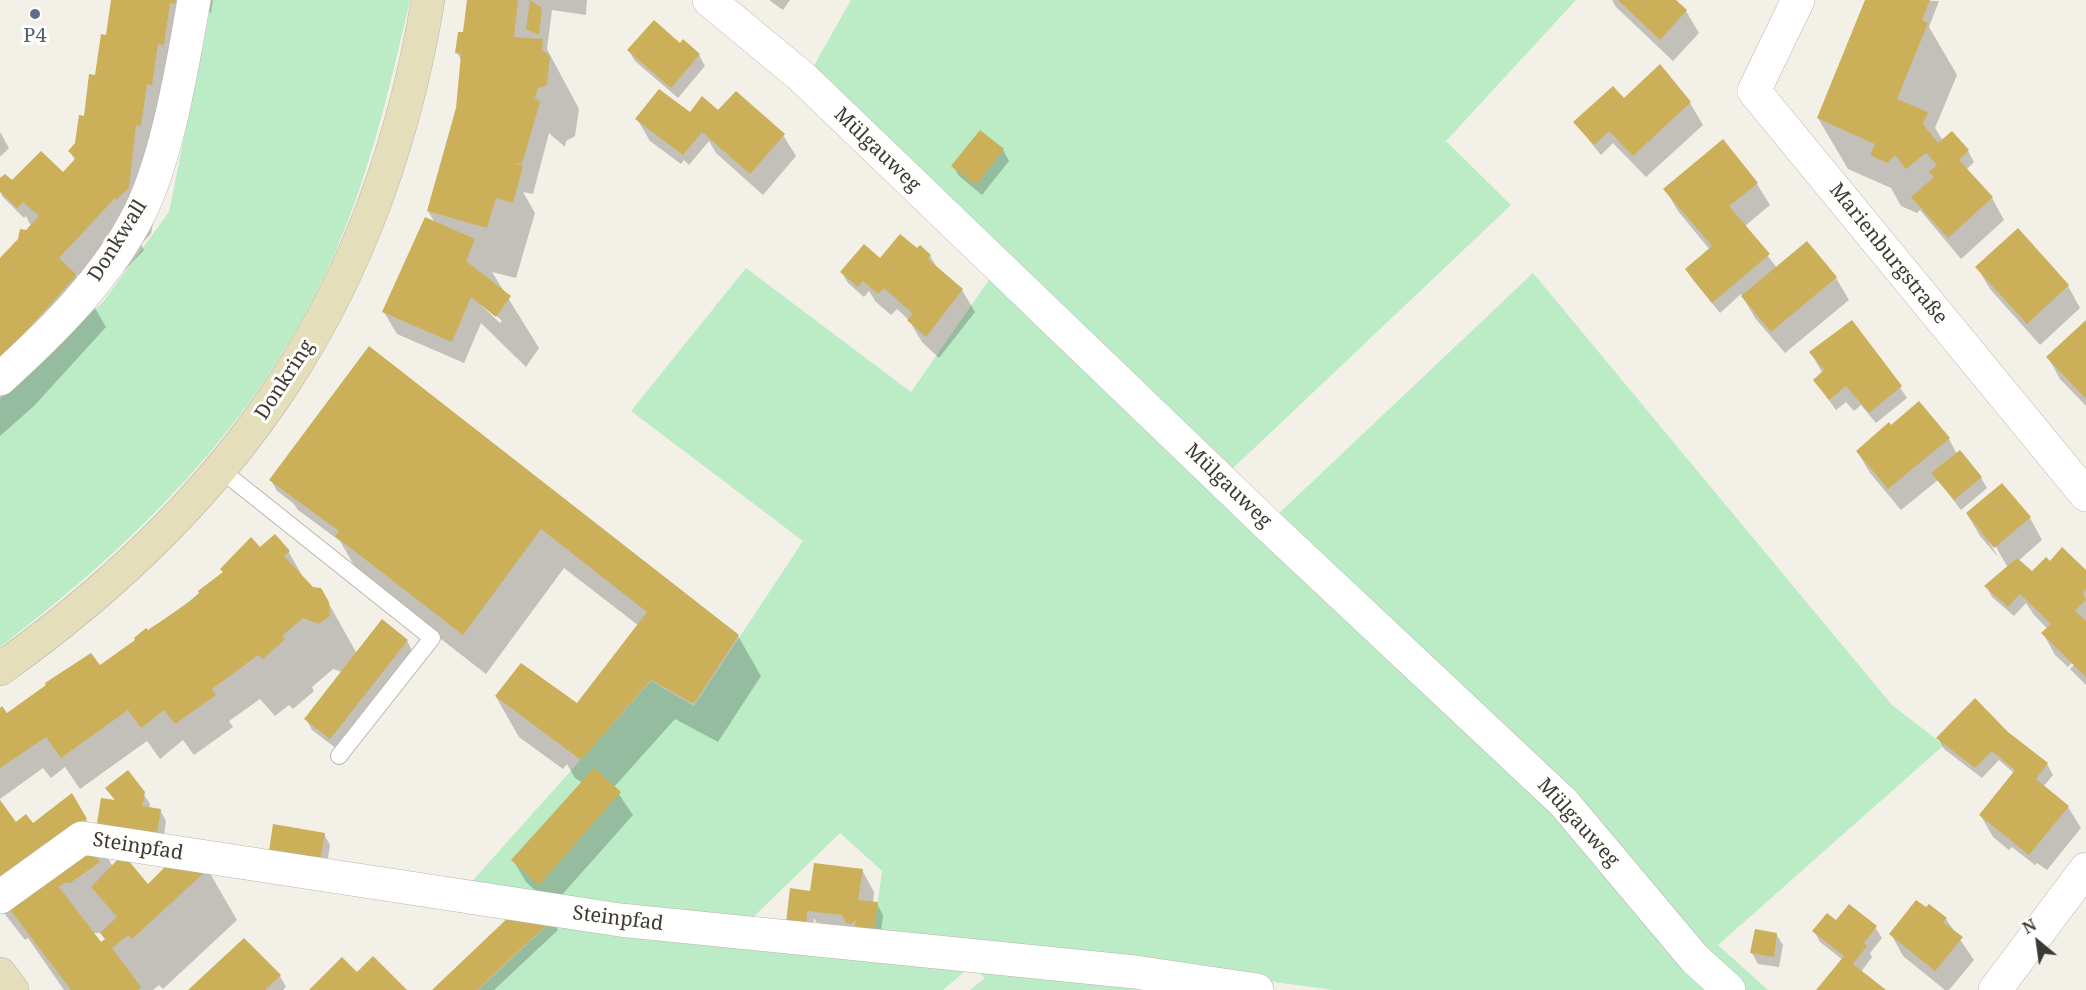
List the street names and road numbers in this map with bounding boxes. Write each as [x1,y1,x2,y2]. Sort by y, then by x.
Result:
street label: Mülgauweg [829,103,925,197]
street label: Marienburgstraße [1824,179,1952,329]
street label: Donkwall [84,196,152,286]
street label: Donkring [250,336,320,424]
street label: Mülgauweg [1180,439,1276,533]
street label: Mülgauweg [1532,774,1624,872]
street label: Steinpfad [91,828,185,866]
street label: Steinpfad [571,902,665,936]

